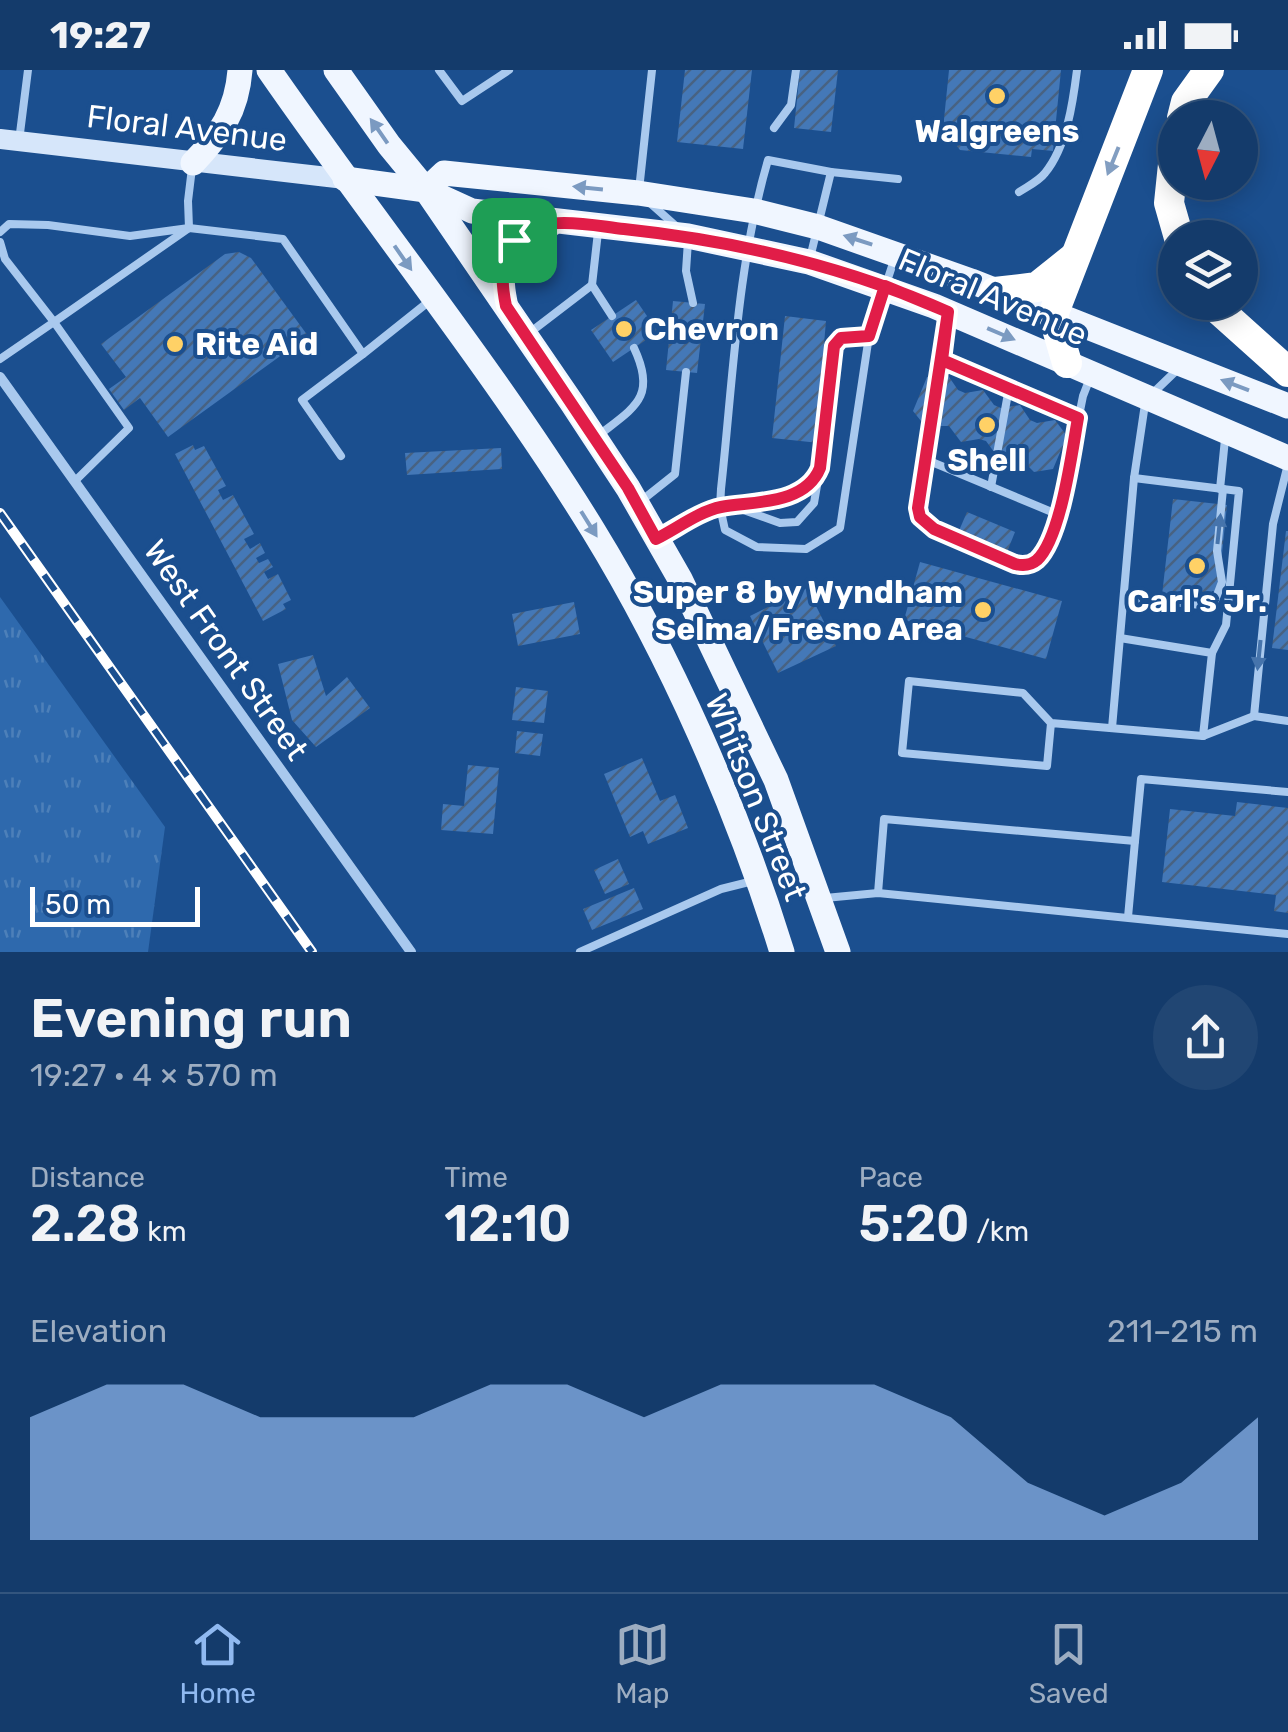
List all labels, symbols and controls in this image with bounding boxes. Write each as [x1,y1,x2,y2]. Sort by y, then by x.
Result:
text: 19:27 [50,12,151,58]
marker: Walgreens [986,85,1008,107]
street label: Floral Avenue [85,97,289,159]
north arrow [1158,100,1258,200]
map controls [1158,100,1258,320]
place label: Walgreens [915,112,1079,150]
one-way arrow [370,118,390,145]
one-way arrow [1105,146,1121,176]
one-way arrow [572,180,604,196]
pin [472,198,557,283]
icon: arrive [487,213,542,268]
button: layers [1158,220,1258,320]
one-way arrow [842,231,872,246]
street label: Floral Avenue [893,240,1093,354]
one-way arrow [393,245,412,271]
place label: Chevron [644,310,779,348]
marker: Chevron [613,318,635,340]
place label: Rite Aid [195,325,318,363]
one-way arrow [986,327,1016,343]
marker: Rite Aid [164,333,186,355]
one-way arrow [1220,377,1250,393]
marker: Shell [976,414,998,436]
place label: Shell [947,441,1027,479]
one-way arrow [579,511,598,538]
one-way arrow [1211,513,1227,545]
street label: West Front Street [136,533,316,767]
marker: Carl's Jr. [1186,555,1208,577]
place label: Super 8 by Wyndham Selma/Fresno Area [633,573,963,648]
place label: Carl's Jr. [1127,582,1267,620]
marker: Super 8 by Wyndham Selma/Fresno Area [972,599,994,621]
one-way arrow [1251,640,1267,672]
street label: Whitson Street [697,688,815,906]
scale bar [30,882,200,926]
text: 50 m [45,888,111,921]
button: share [1153,985,1258,1090]
text: Evening run [30,986,352,1051]
text: 19:27 · 4 × 570 m [30,1056,278,1094]
text: Distance [30,1161,145,1194]
text: Time [444,1161,508,1194]
text: Pace [859,1161,923,1194]
text: 2.28 [30,1194,141,1254]
text: 12:10 [444,1194,571,1254]
text: 5:20 [859,1194,970,1254]
text: km [141,1215,187,1248]
text: /km [970,1215,1029,1248]
text: Elevation [30,1312,167,1350]
text: 211–215 m [1107,1312,1258,1350]
tab: Home [179,1617,256,1710]
tab: Map [615,1617,670,1710]
tab: Saved [1029,1617,1109,1710]

